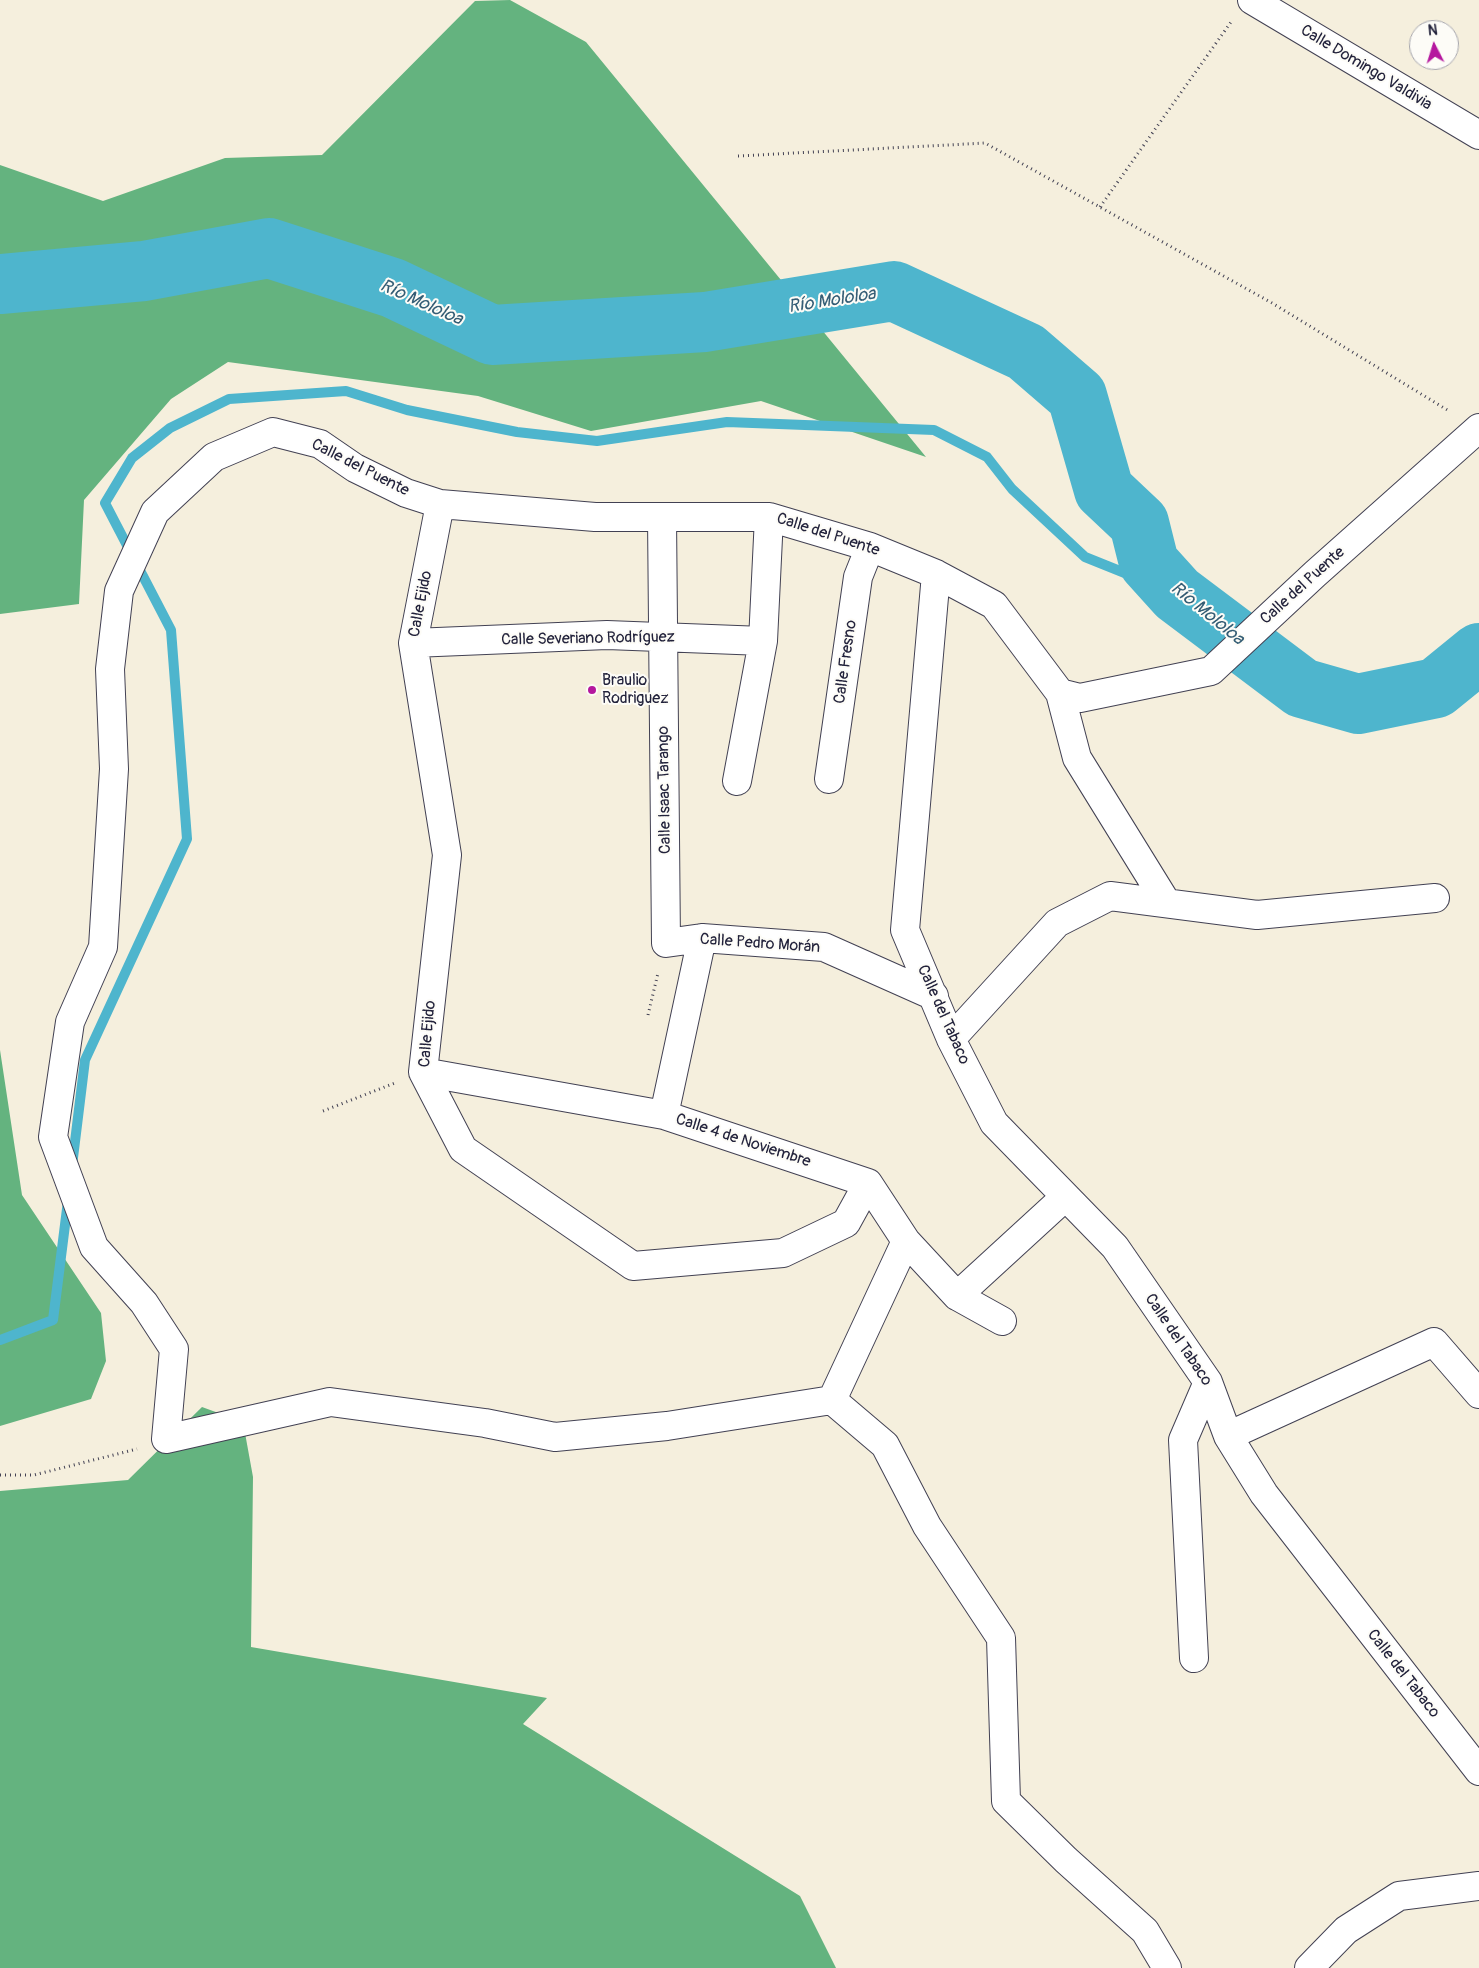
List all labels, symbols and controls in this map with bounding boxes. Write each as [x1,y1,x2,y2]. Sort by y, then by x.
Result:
north arrow [1409,20,1459,70]
street label: Calle Domingo Valdivia [1297,21,1435,115]
text: N [1427,22,1438,39]
water label: Río Mololoa [376,275,466,331]
water label: Río Mololoa [787,283,877,319]
street label: Calle del Puente [308,435,412,501]
street label: Calle del Puente [774,509,882,561]
street label: Calle del Puente [1257,543,1349,629]
street label: Calle Ejido [405,569,437,639]
water label: Río Mololoa [1166,578,1248,650]
street label: Calle Fresno [831,619,861,705]
street label: Calle Severiano Rodríguez [501,628,675,650]
place label: Braulio Rodriguez [602,671,669,709]
marker: Braulio Rodriguez [586,684,598,696]
street label: Calle Isaac Tarango [654,726,676,854]
street label: Calle Pedro Morán [699,930,821,958]
street label: Calle del Tabaco [913,962,973,1068]
street label: Calle Ejido [416,1000,440,1068]
street label: Calle 4 de Noviembre [673,1110,813,1172]
street label: Calle del Tabaco [1140,1290,1216,1390]
street label: Calle del Tabaco [1363,1626,1443,1722]

